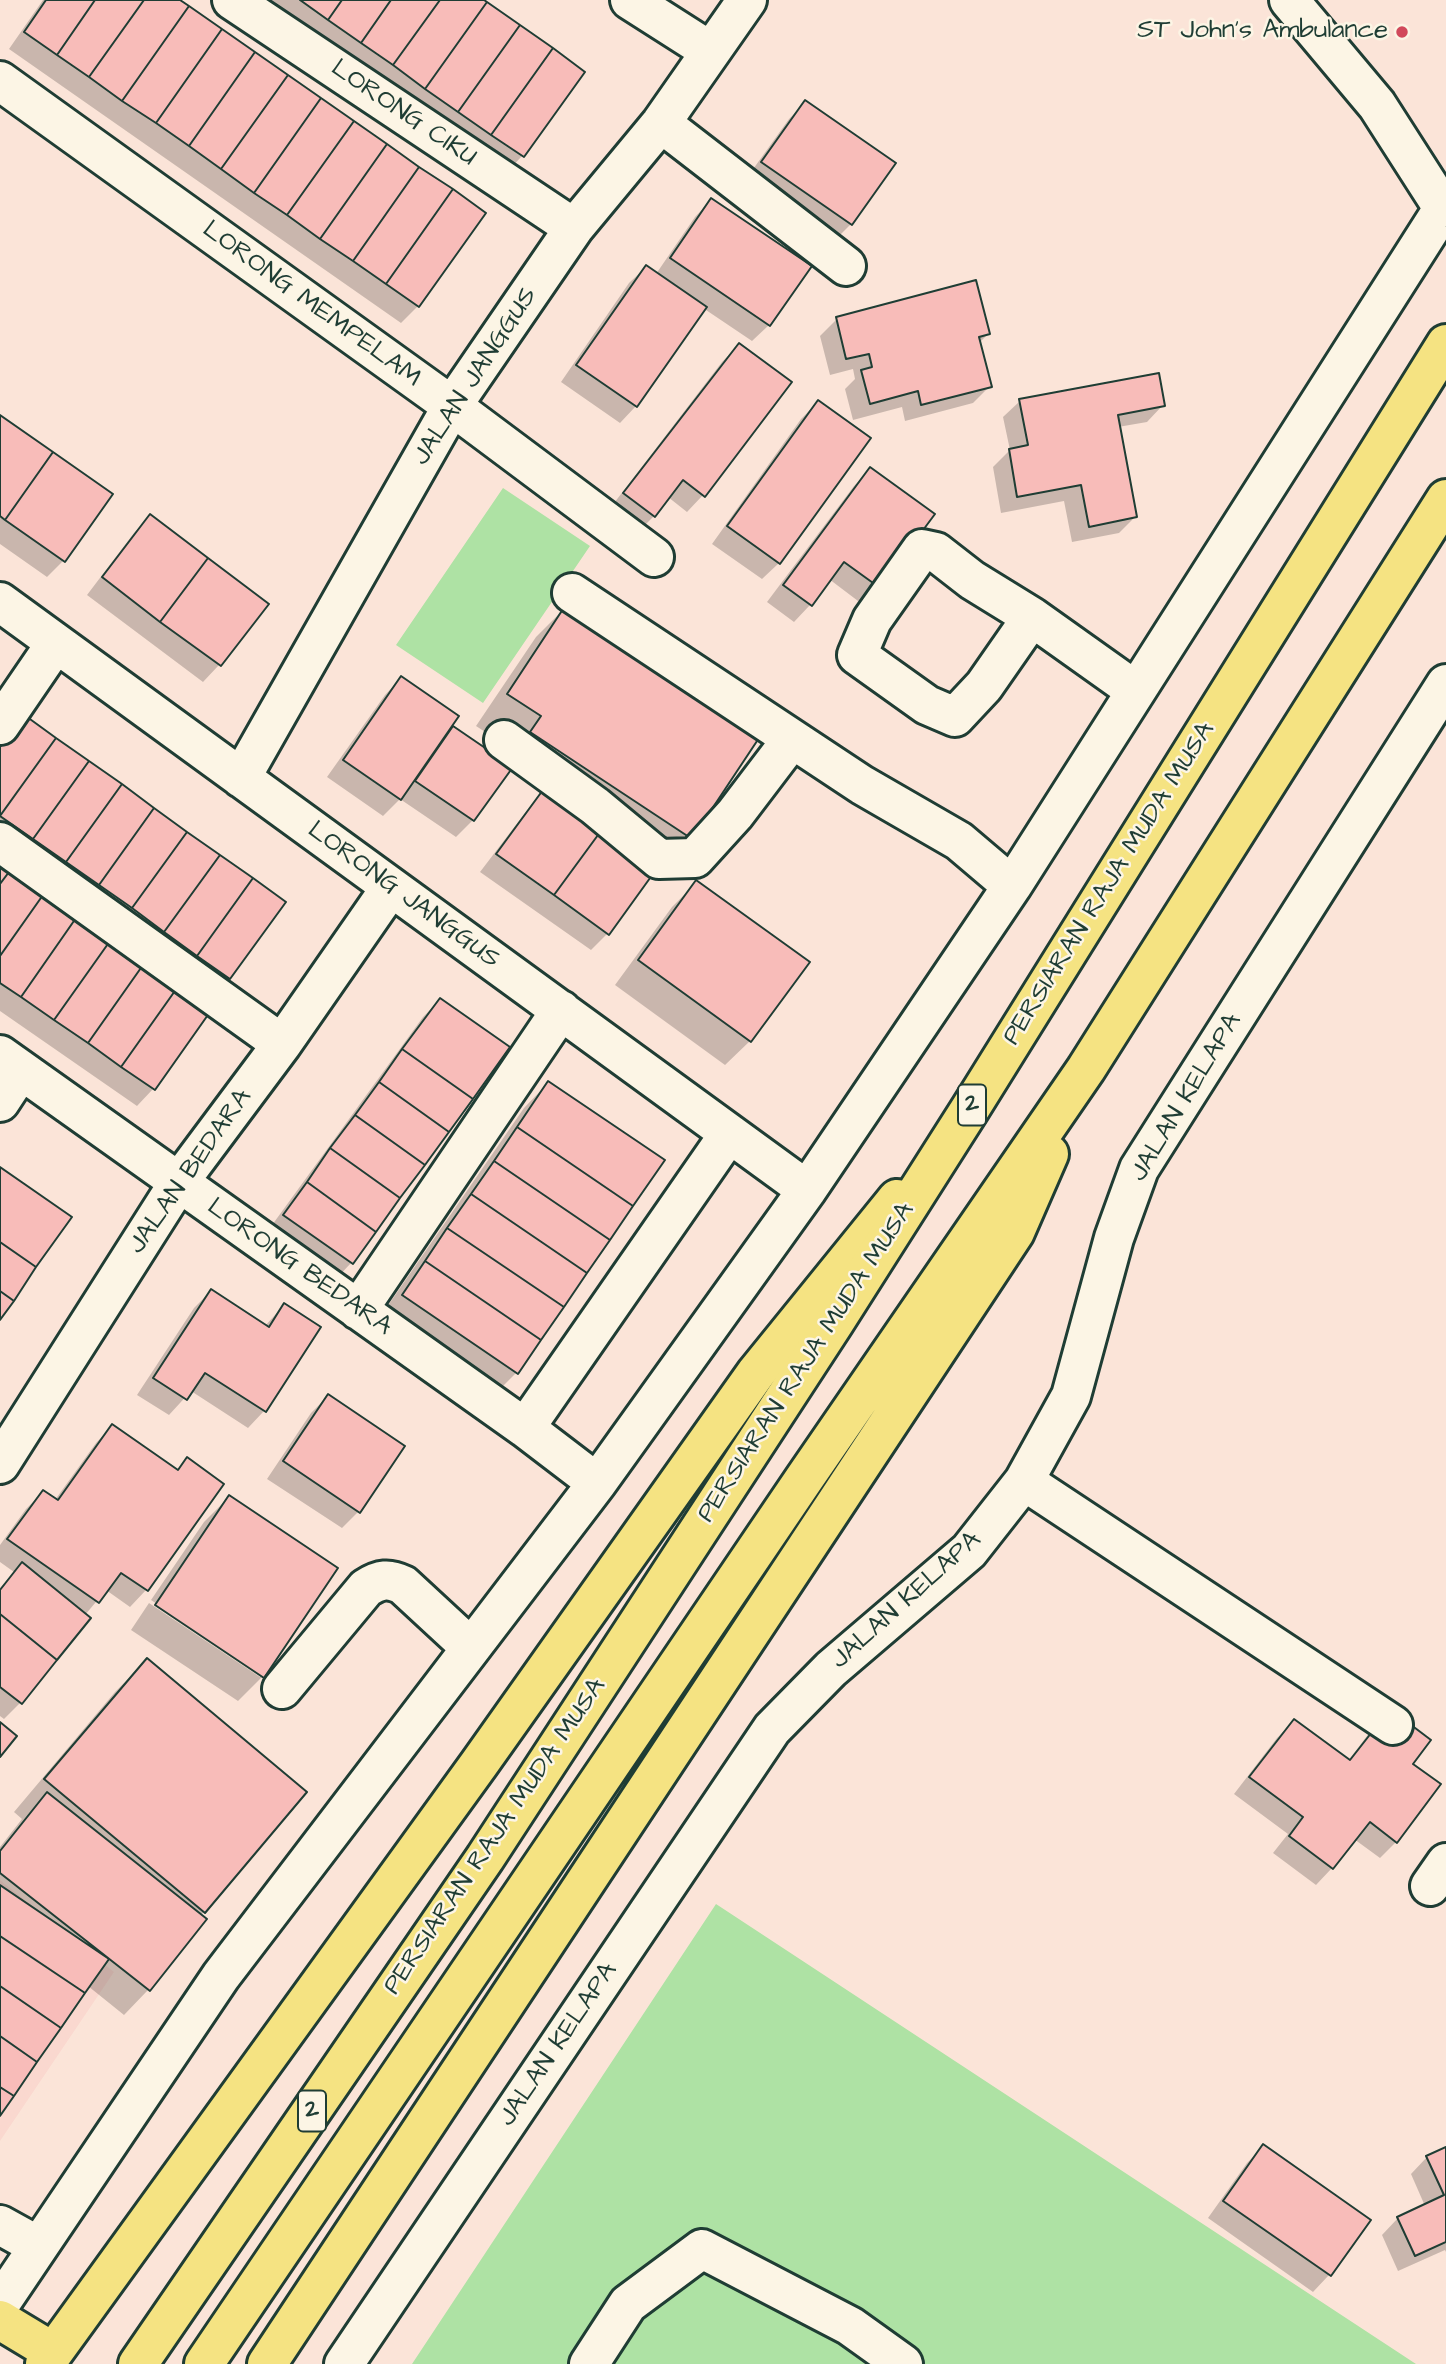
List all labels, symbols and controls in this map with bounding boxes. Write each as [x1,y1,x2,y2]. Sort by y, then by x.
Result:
place label: ST John's Ambulance [1137,16,1388,48]
marker: ST John's Ambulance [1394,24,1410,40]
street label: LORONG CIKU [324,54,482,174]
street label: LORONG MEMPELAM [196,215,426,395]
street label: JALAN JANGGUS [407,282,545,472]
street label: PERSIARAN RAJA MUDA MUSA [997,717,1223,1051]
street label: LORONG JANGGUS [301,816,505,976]
street label: JALAN KELAPA [1124,1008,1250,1188]
street label: JALAN BEDARA [122,1083,260,1261]
road number: 2 [958,1084,986,1126]
street label: LORONG BEDARA [200,1193,398,1343]
street label: PERSIARAN RAJA MUDA MUSA [692,1197,922,1529]
street label: JALAN KELAPA [826,1526,988,1676]
street label: PERSIARAN RAJA MUDA MUSA [378,1673,614,2001]
street label: JALAN KELAPA [493,1957,625,2133]
road number: 2 [298,2090,326,2132]

